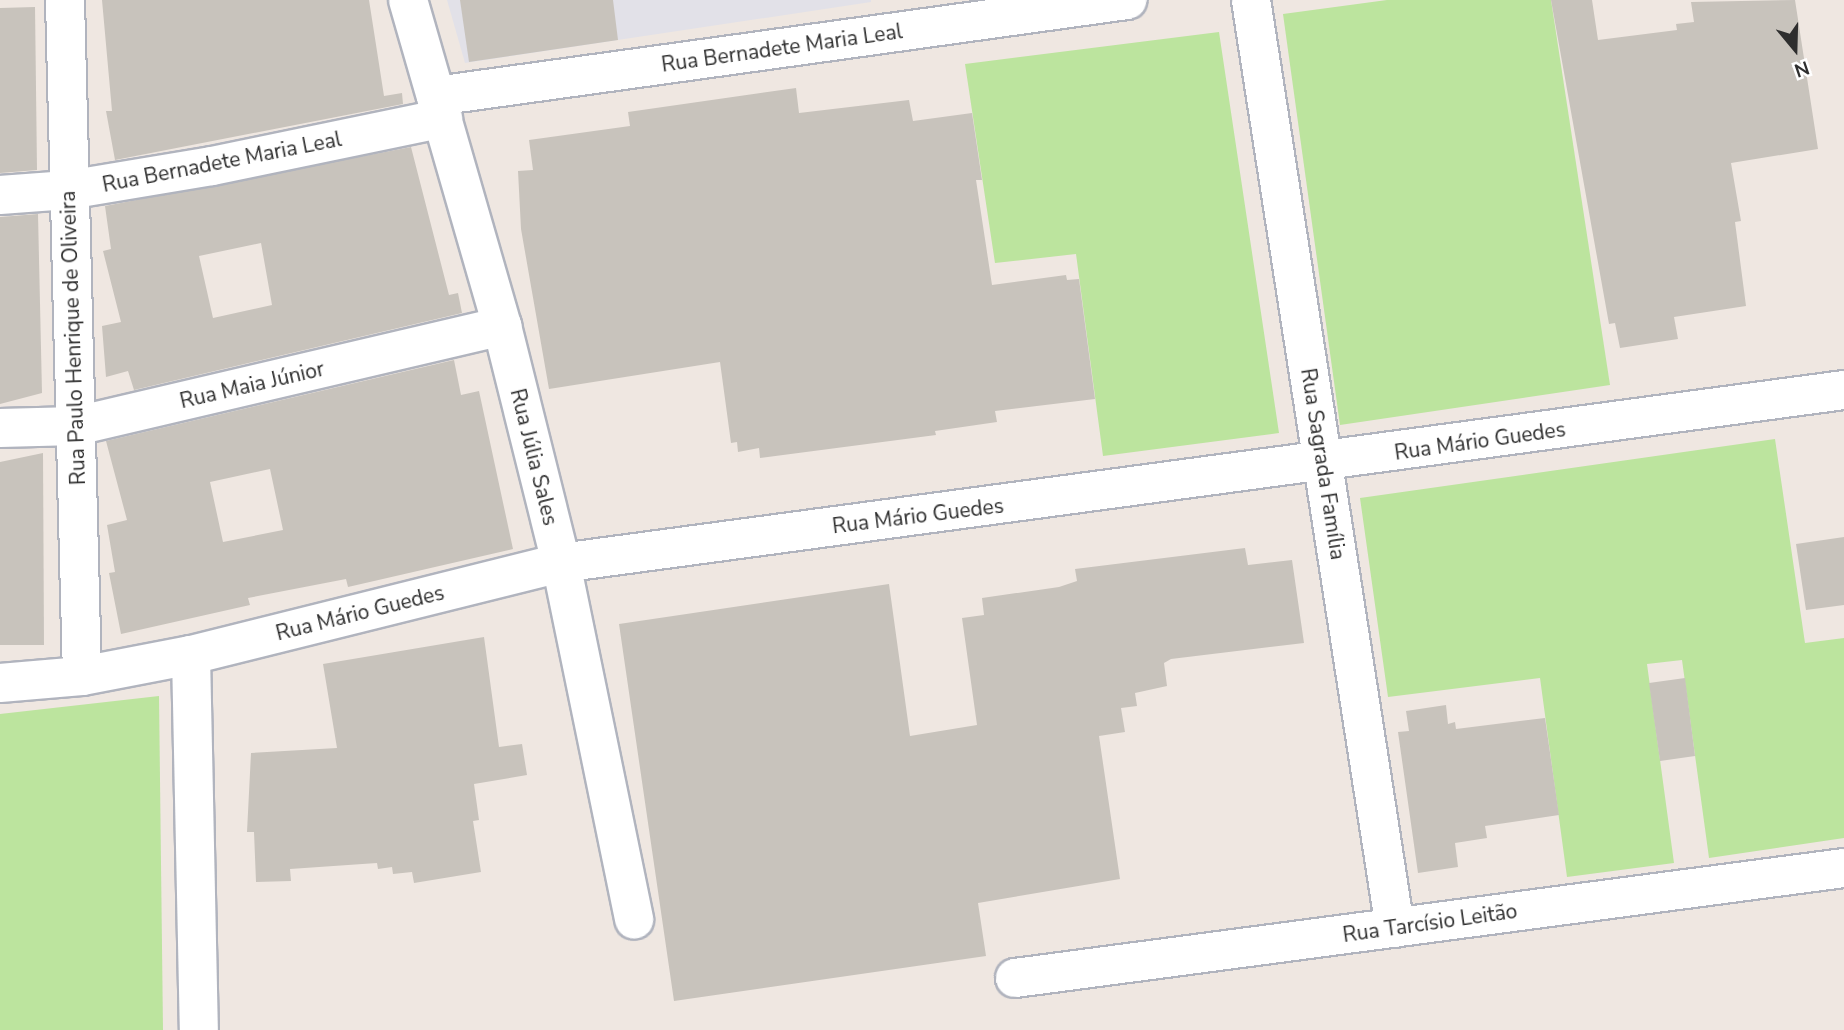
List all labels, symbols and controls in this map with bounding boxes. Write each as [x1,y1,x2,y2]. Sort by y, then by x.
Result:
north arrow [1760,14,1830,84]
street label: Rua Bernadete Maria Leal [660,19,904,77]
text: N [1791,54,1813,83]
street label: Rua Bernadete Maria Leal [100,126,344,198]
street label: Rua Paulo Henrique de Oliveira [55,190,91,486]
street label: Rua Maia Júnior [177,356,327,414]
street label: Rua Sagrada Família [1295,366,1351,562]
street label: Rua Júlia Sales [505,386,563,528]
street label: Rua Mário Guedes [1393,417,1567,465]
street label: Rua Mário Guedes [831,493,1005,539]
street label: Rua Mário Guedes [273,580,447,646]
street label: Rua Tarcísio Leitão [1341,898,1519,948]

